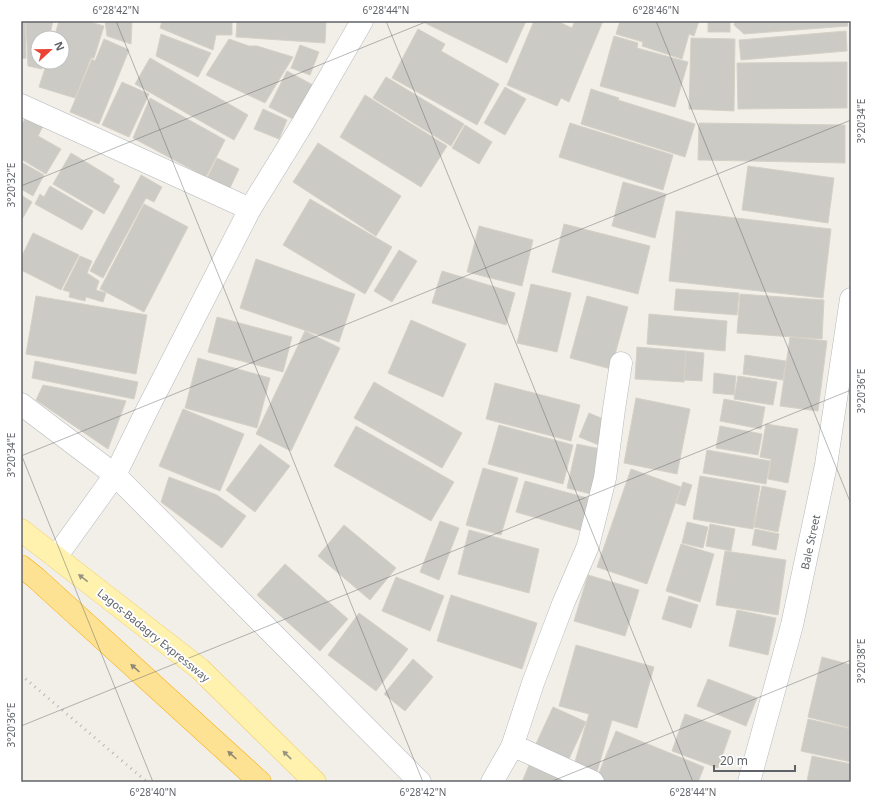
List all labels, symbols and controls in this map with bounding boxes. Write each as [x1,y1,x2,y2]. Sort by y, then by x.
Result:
text: 6°28'42"N [93,3,139,17]
text: 6°28'44"N [363,3,409,17]
text: 6°28'46"N [633,3,679,17]
north arrow [30,30,70,70]
text: N [51,39,68,53]
text: 3°20'34"E [854,99,868,143]
text: 3°20'32"E [4,163,18,207]
text: 3°20'36"E [854,369,868,413]
text: 3°20'34"E [4,433,18,477]
street label: Bale Street [797,513,823,571]
one-way arrow [78,574,89,583]
street label: Lagos-Badagry Expressway [95,585,214,685]
text: 3°20'38"E [854,639,868,683]
one-way arrow [131,664,140,673]
text: 3°20'36"E [4,703,18,747]
scale bar [714,747,795,773]
one-way arrow [282,750,292,760]
one-way arrow [226,751,237,760]
text: 20 m [720,752,748,769]
text: 6°28'40"N [130,785,176,799]
text: 6°28'42"N [400,785,446,799]
text: 6°28'44"N [670,785,716,799]

